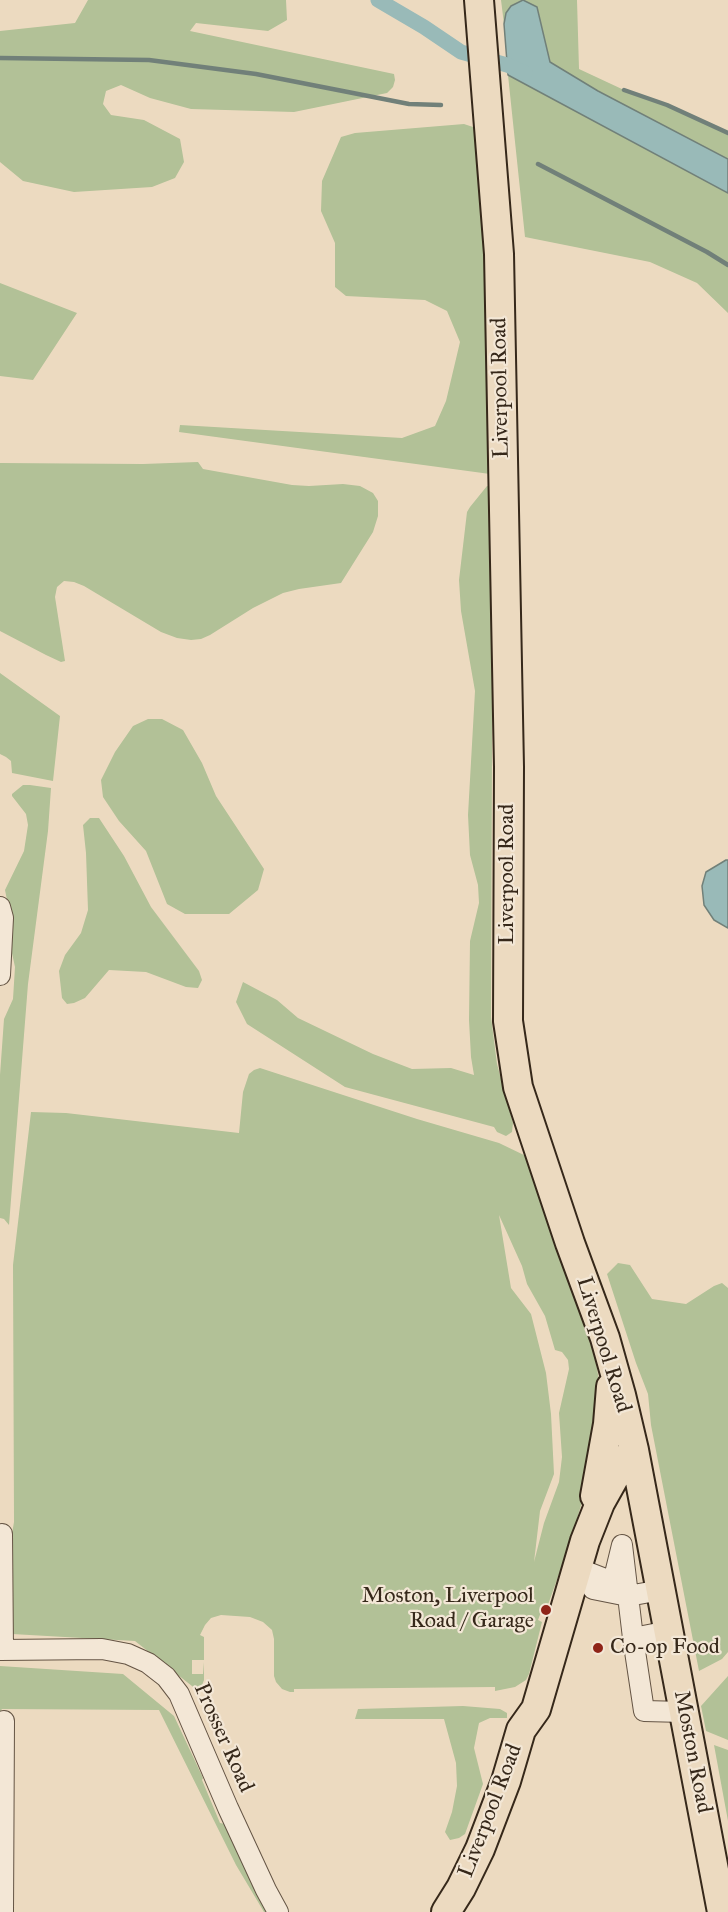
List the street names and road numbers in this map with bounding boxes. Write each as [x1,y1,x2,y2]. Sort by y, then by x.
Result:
street label: Liverpool Road [487,317,515,459]
street label: Liverpool Road [495,804,521,944]
street label: Liverpool Road [570,1274,636,1416]
street label: Prosser Road [187,1679,259,1797]
street label: Moston Road [667,1688,717,1816]
street label: Liverpool Road [453,1741,529,1881]

